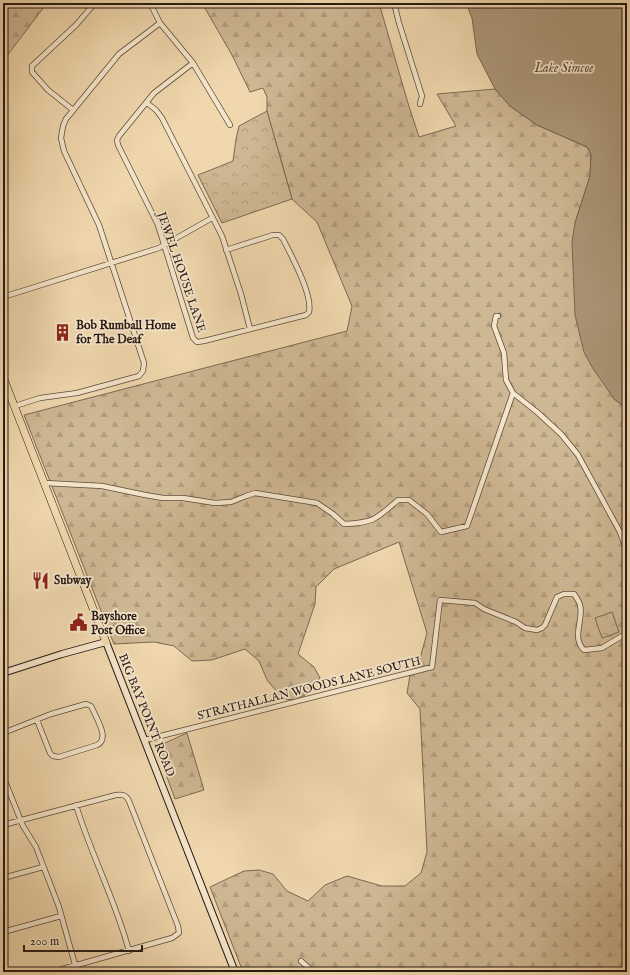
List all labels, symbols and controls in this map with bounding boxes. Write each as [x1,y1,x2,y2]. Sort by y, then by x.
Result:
water label: Lake Simcoe [533,60,594,77]
street label: JEWEL HOUSE LANE [152,208,209,335]
place label: Bob Rumball Home for The Deaf [76,318,177,347]
building icon: Bob Rumball Home for The Deaf [53,322,73,342]
restaurant icon: Subway [31,570,51,590]
place label: Subway [54,573,93,589]
place label: Bayshore Post Office [91,609,146,638]
public building icon: Bayshore Post Office [68,613,88,633]
street label: BIG BAY POINT ROAD [115,651,178,779]
street label: STRATHALLAN WOODS LANE SOUTH [196,653,422,724]
scale bar [24,927,142,953]
text: 200 m [30,934,59,949]

